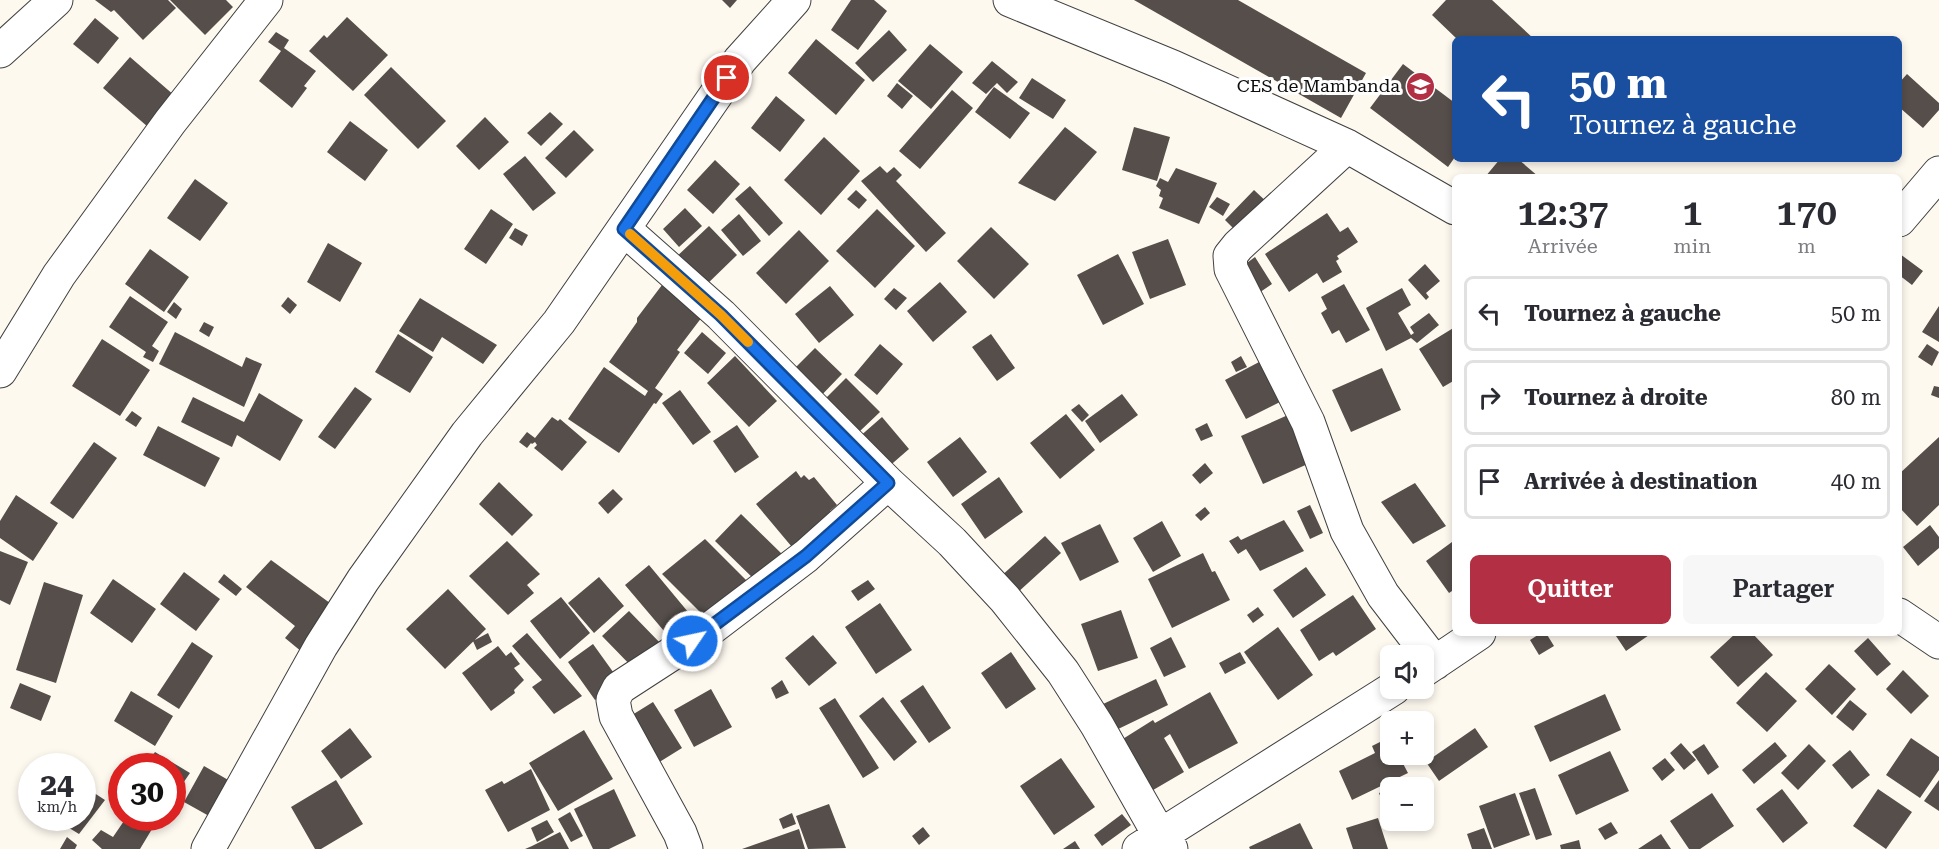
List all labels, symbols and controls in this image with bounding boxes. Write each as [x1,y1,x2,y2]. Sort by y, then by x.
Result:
pin [701,52,752,103]
text: 50 m [1569,59,1667,108]
icon: left [1470,60,1548,138]
icon: arrive [710,61,743,94]
school or university icon: CES de Mambanda [1405,70,1437,102]
place label: CES de Mambanda [1237,75,1400,96]
text: Tournez à gauche [1569,109,1797,141]
text: 12:37 [1517,192,1608,234]
text: 1 [1682,192,1702,234]
text: 170 [1776,192,1837,234]
text: Arrivée [1528,234,1598,258]
text: min [1674,234,1711,258]
text: m [1797,234,1816,258]
icon: left [1473,297,1506,330]
text: Tournez à gauche [1524,301,1721,326]
text: 50 m [1831,301,1881,326]
icon: right [1473,381,1506,414]
text: Tournez à droite [1524,385,1708,410]
text: 80 m [1831,385,1881,410]
icon: arrive [1473,465,1506,498]
text: Arrivée à destination [1524,469,1758,494]
text: 40 m [1831,469,1881,494]
button: Quitter [1470,555,1671,624]
button: Partager [1683,555,1884,624]
position arrow [660,609,724,673]
map controls [1380,645,1434,831]
button: sound [1380,645,1434,699]
button: + [1380,711,1434,765]
speed limit sign: 30 [108,753,186,831]
text: 24 [40,767,74,802]
button: − [1380,777,1434,831]
text: km/h [37,798,77,816]

